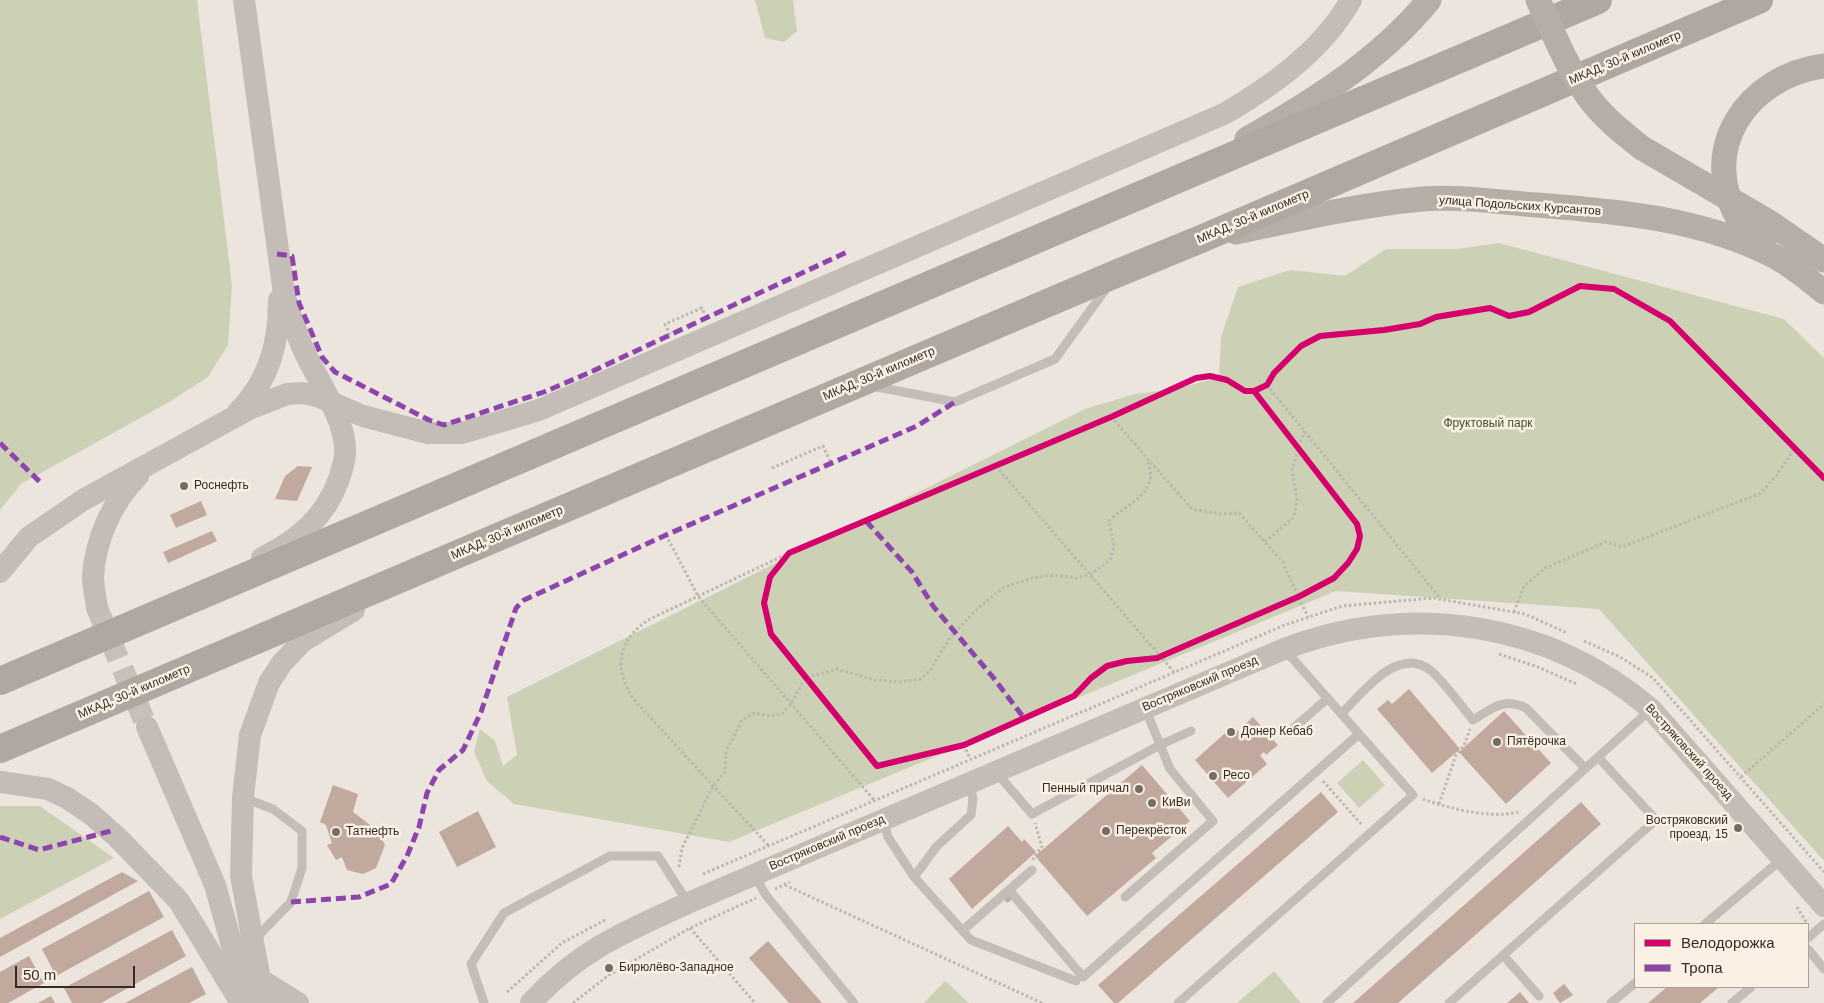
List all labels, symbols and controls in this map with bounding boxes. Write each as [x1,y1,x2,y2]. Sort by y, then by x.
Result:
street label: МКАД, 30-й километр [1567,28,1683,88]
street label: МКАД, 30-й километр [1195,187,1311,247]
street label: улица Подольских Курсантов [1438,193,1602,219]
street label: МКАД, 30-й километр [821,344,937,404]
park label: Фруктовый парк [1443,417,1533,431]
place label: Роснефть [194,479,249,493]
marker: Роснефть [178,480,190,492]
street label: МКАД, 30-й километр [449,503,565,563]
street label: Востряковский проезд [1140,653,1260,715]
street label: МКАД, 30-й километр [76,662,192,722]
street label: Востряковский проезд [1642,701,1736,803]
place label: Донер Кебаб [1241,725,1313,739]
marker: Донер Кебаб [1225,726,1237,738]
place label: Пятёрочка [1507,735,1566,749]
marker: Пятёрочка [1491,736,1503,748]
place label: Ресо [1223,769,1250,783]
marker: Ресо [1207,770,1219,782]
place label: Пенный причал [1042,782,1129,796]
marker: Пенный причал [1133,783,1145,795]
place label: КиВи [1162,796,1190,810]
marker: КиВи [1146,797,1158,809]
street label: Востряковский проезд [767,812,887,874]
place label: Востряковский проезд, 15 [1646,814,1728,842]
marker: Востряковский проезд, 15 [1732,822,1744,834]
place label: Перекрёсток [1116,824,1187,838]
place label: Татнефть [346,825,399,839]
marker: Перекрёсток [1100,825,1112,837]
marker: Татнефть [330,826,342,838]
legend [1634,923,1809,988]
text: Велодорожка [1681,934,1775,951]
scale bar [18,956,138,988]
text: Тропа [1681,959,1722,976]
place label: Бирюлёво-Западное [619,961,734,975]
marker: Бирюлёво-Западное [603,962,615,974]
text: 50 m [23,966,56,983]

